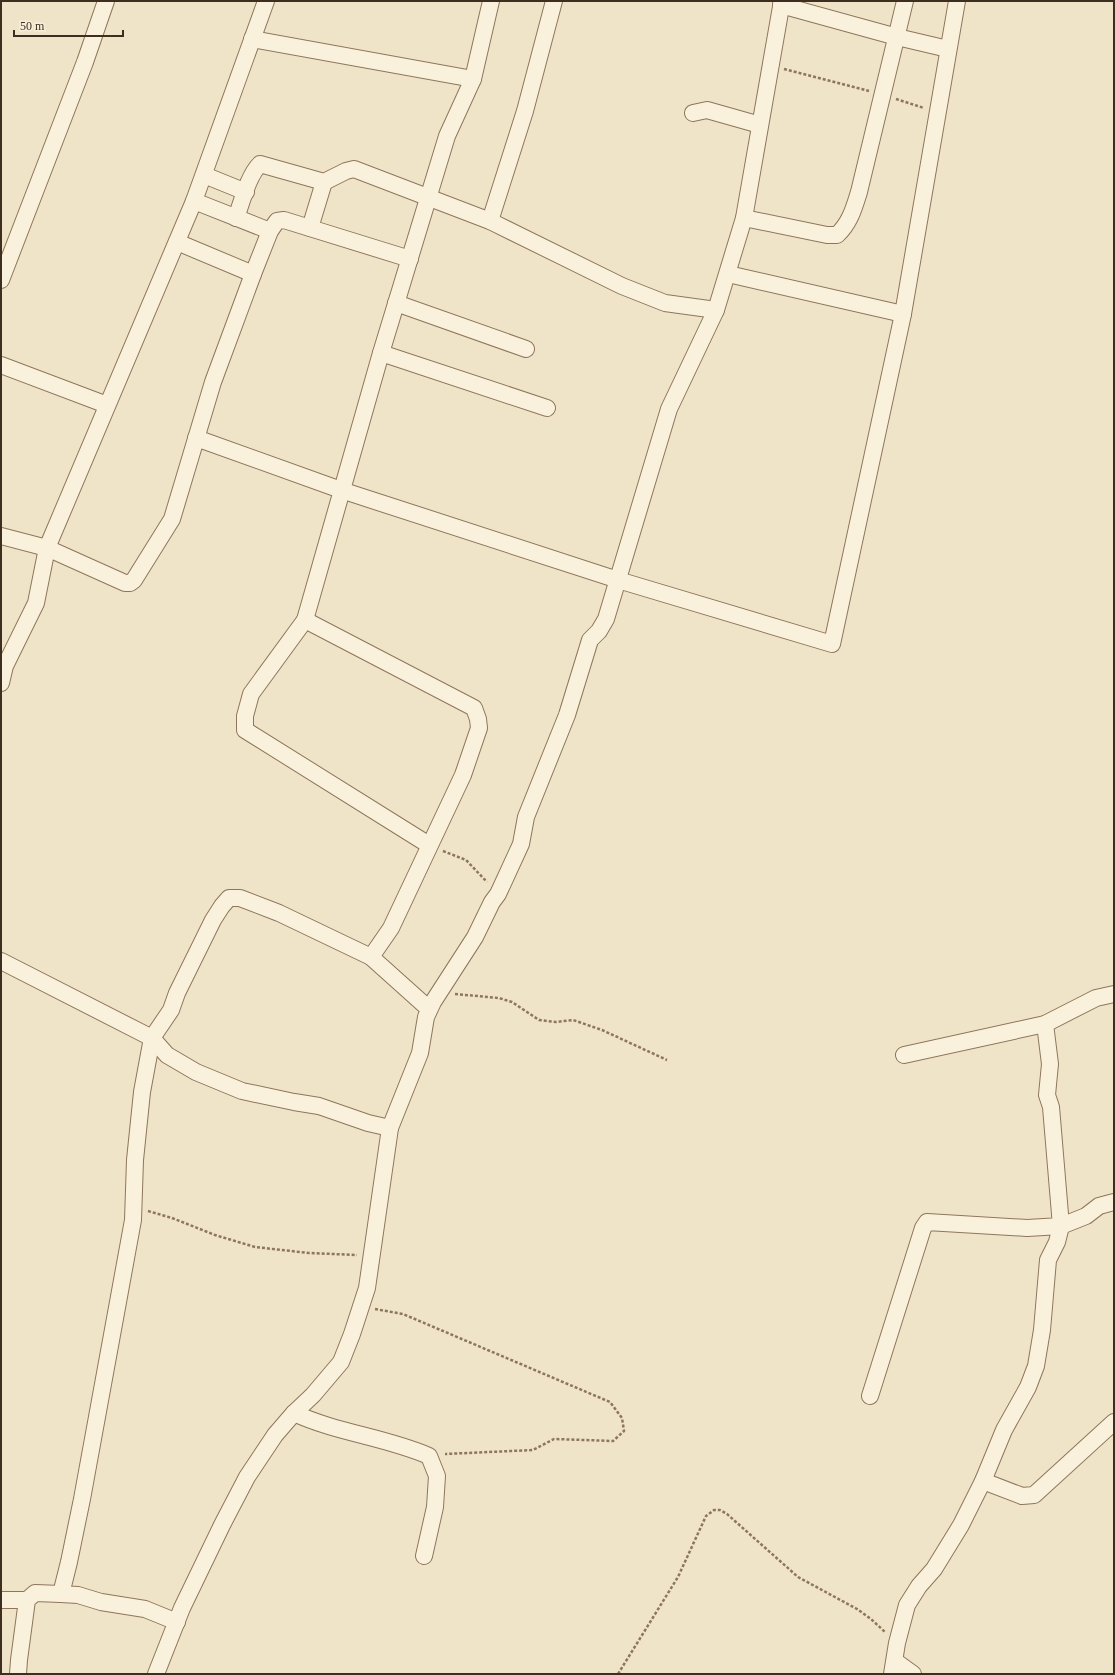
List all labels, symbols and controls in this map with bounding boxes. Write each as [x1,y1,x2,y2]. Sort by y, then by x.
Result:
scale bar [14,12,123,38]
text: 50 m [20,19,45,33]

